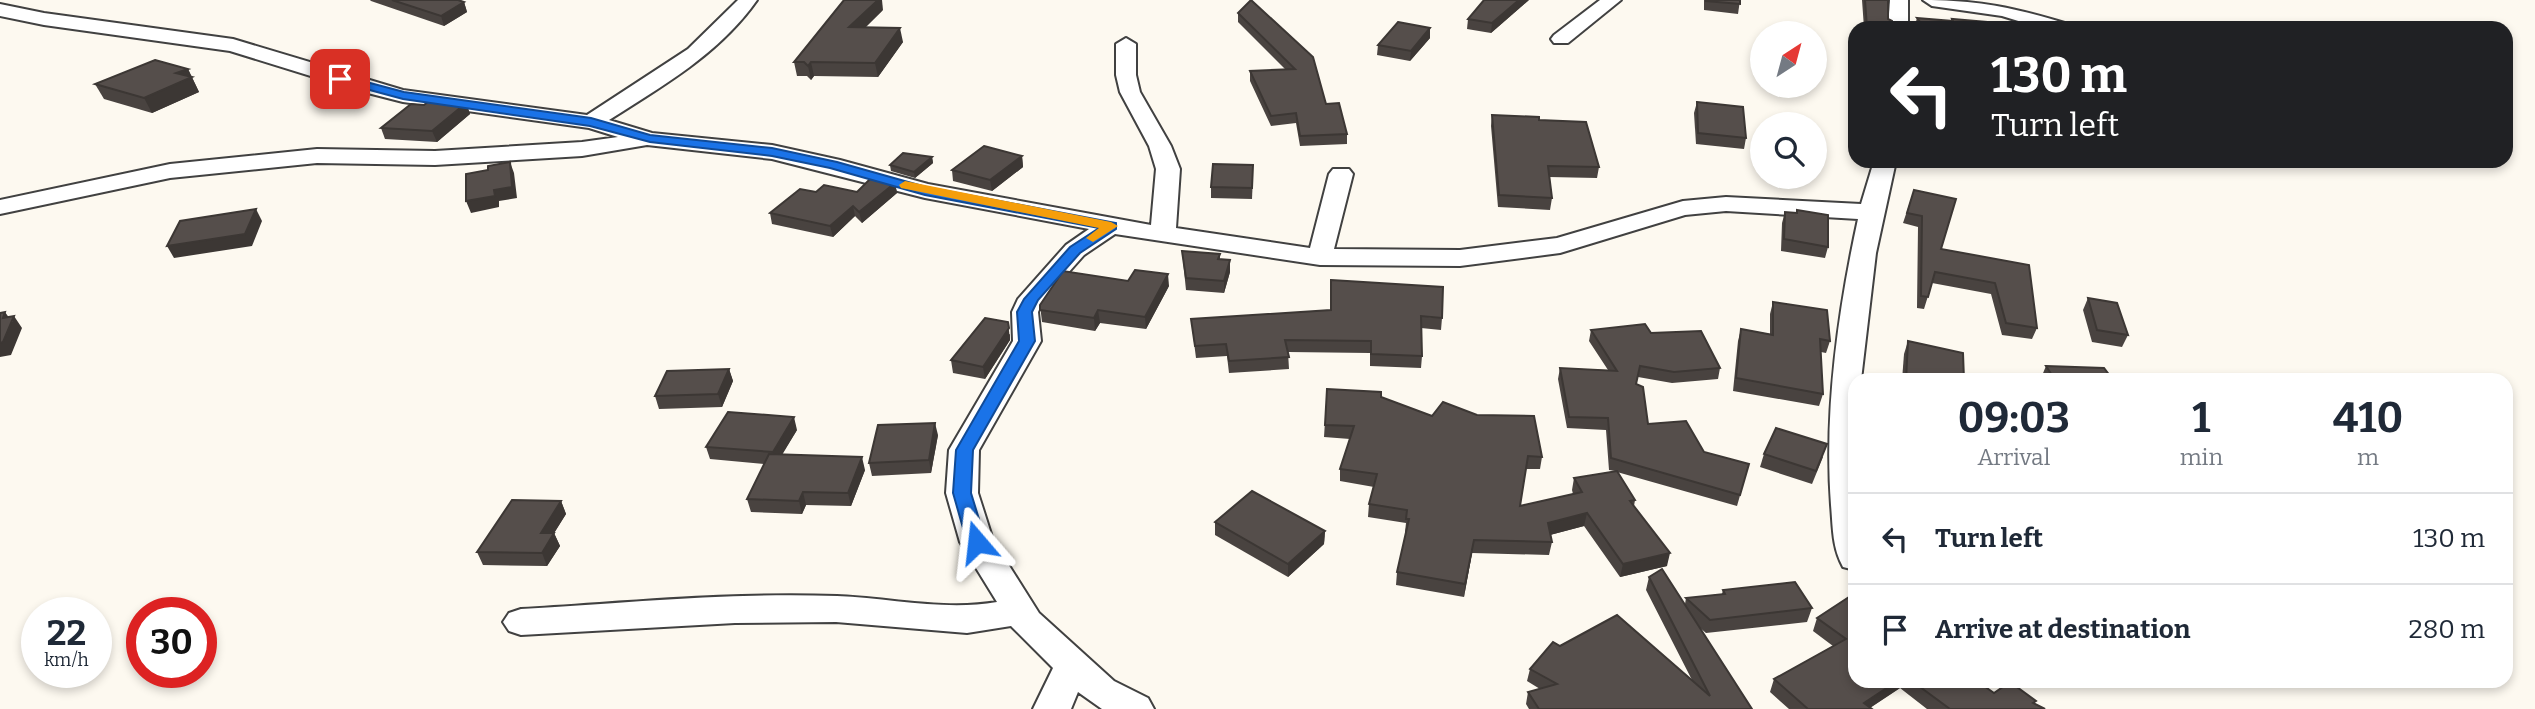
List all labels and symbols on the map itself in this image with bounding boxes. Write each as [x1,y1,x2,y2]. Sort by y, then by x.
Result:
north arrow [1750,21,1827,98]
pin [310,49,370,109]
position arrow [940,505,1014,579]
speed limit sign: 30 [126,597,217,688]

